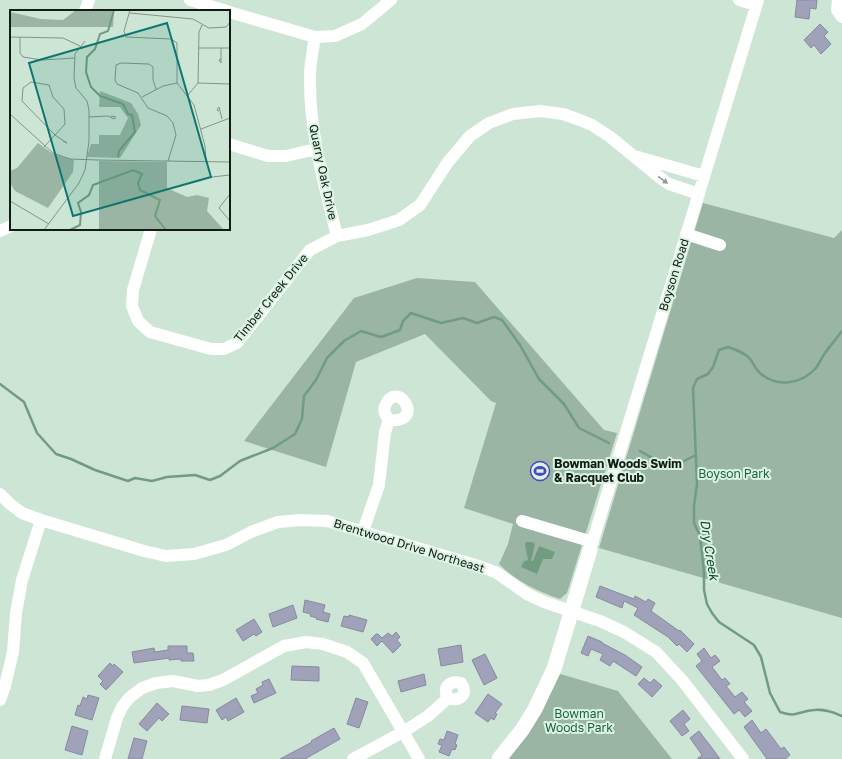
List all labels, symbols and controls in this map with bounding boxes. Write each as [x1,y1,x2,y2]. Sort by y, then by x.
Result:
inset map [10,10,230,230]
street label: Quarry Oak Drive [306,123,341,221]
one-way arrow [658,176,669,184]
street label: Boyson Road [655,237,692,313]
street label: Timber Creek Drive [230,250,311,345]
place label: Bowman Woods Swim & Racquet Club [554,456,682,485]
sports icon: Bowman Woods Swim & Racquet Club [529,460,551,482]
park label: Boyson Park [698,466,770,481]
street label: Brentwood Drive Northeast [332,515,487,576]
water label: Dry Creek [697,518,723,583]
park label: Bowman Woods Park [545,706,613,735]

